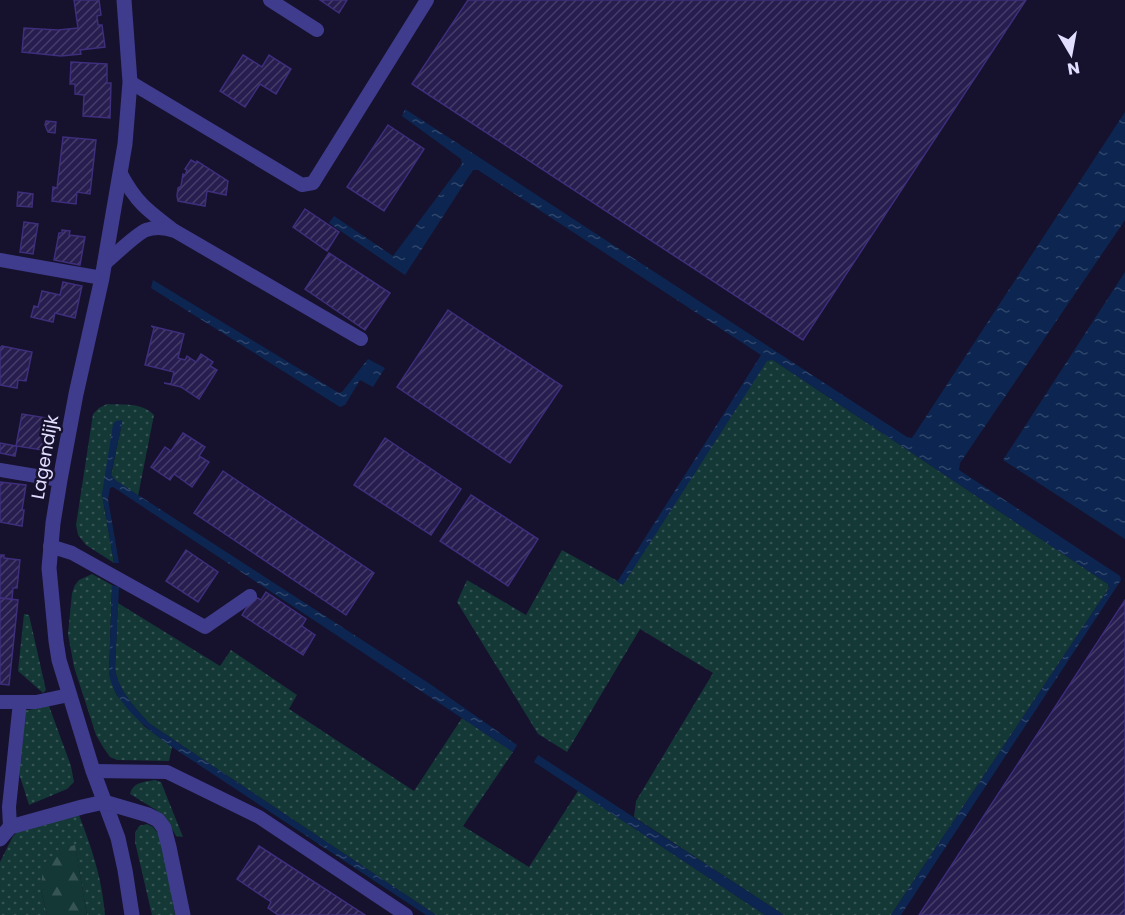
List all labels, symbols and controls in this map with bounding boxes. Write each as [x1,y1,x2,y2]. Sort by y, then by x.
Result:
north arrow [1041,24,1101,84]
text: N [1066,56,1081,81]
street label: Lagendijk [25,412,64,501]

